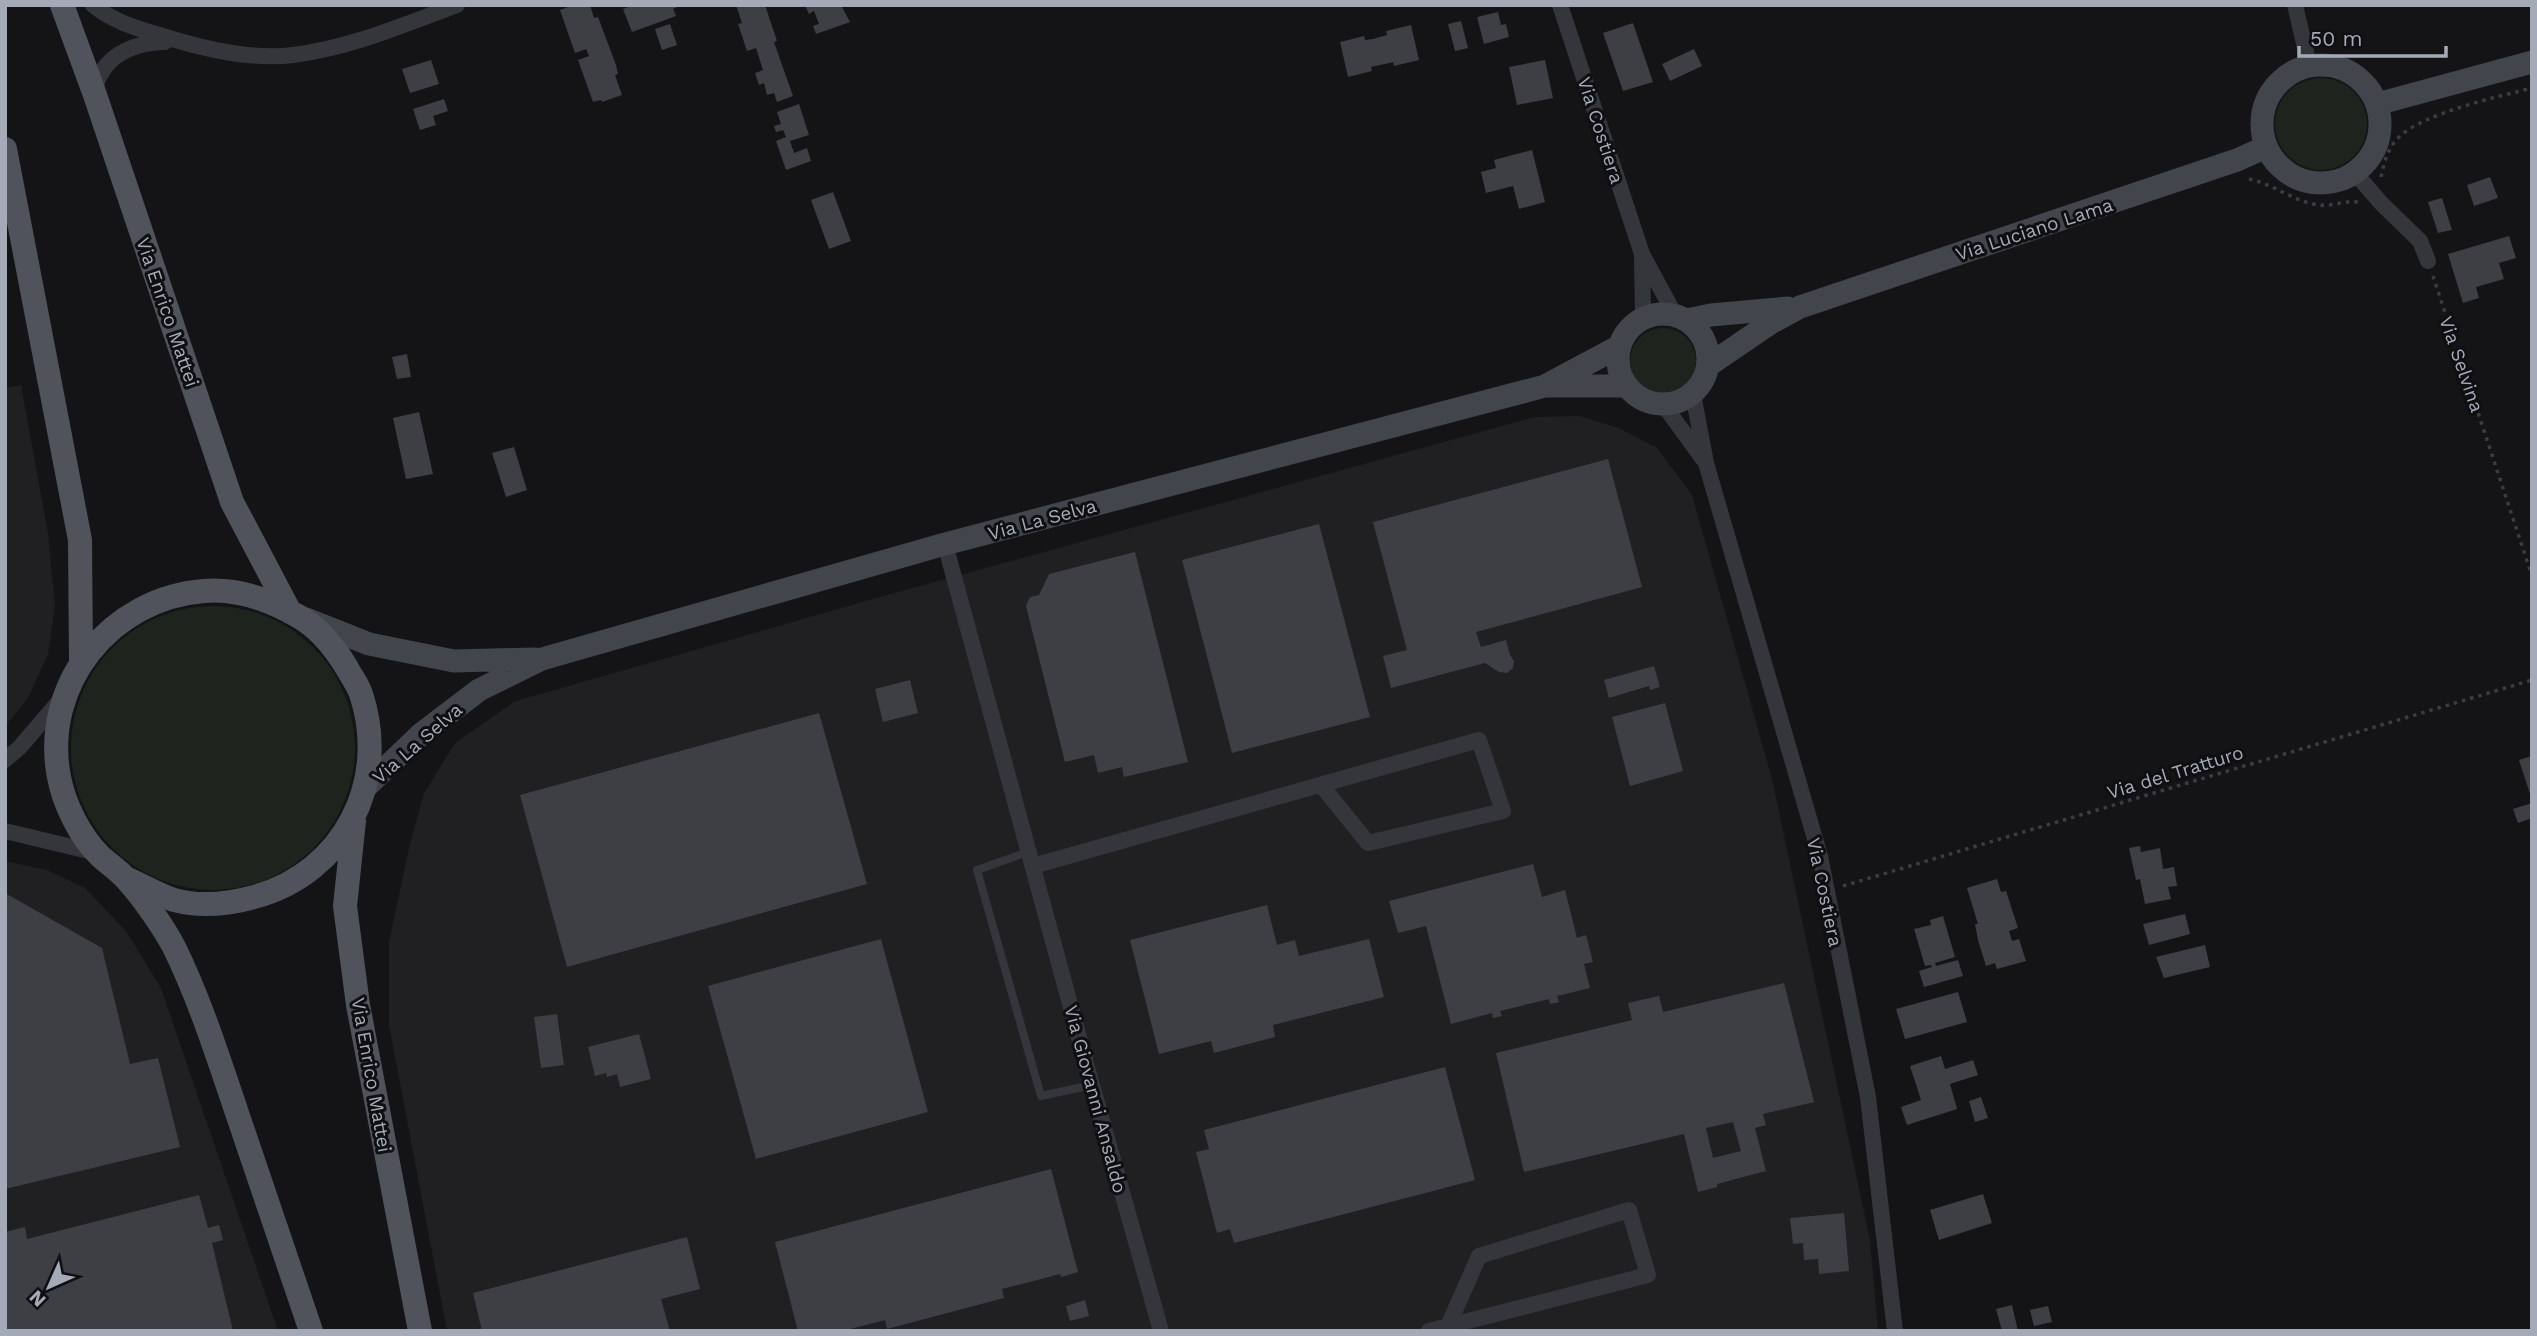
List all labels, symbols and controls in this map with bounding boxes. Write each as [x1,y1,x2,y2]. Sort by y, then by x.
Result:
scale bar [2299,14,2446,58]
text: 50 m [2310,26,2362,51]
street label: Via Costiera [1572,74,1629,187]
street label: Via Luciano Lama [1953,193,2116,266]
street label: Via Enrico Mattei [131,234,204,390]
street label: Via Selvina [2434,313,2489,416]
street label: Via La Selva [985,494,1099,545]
street label: Via La Selva [368,698,467,789]
street label: Via del Tratturo [2104,741,2246,804]
street label: Via Costiera [1802,836,1847,949]
street label: Via Enrico Mattei [347,996,396,1154]
street label: Via Giovanni Ansaldo [1059,1003,1132,1195]
north arrow [14,1252,84,1322]
text: N [24,1286,50,1312]

